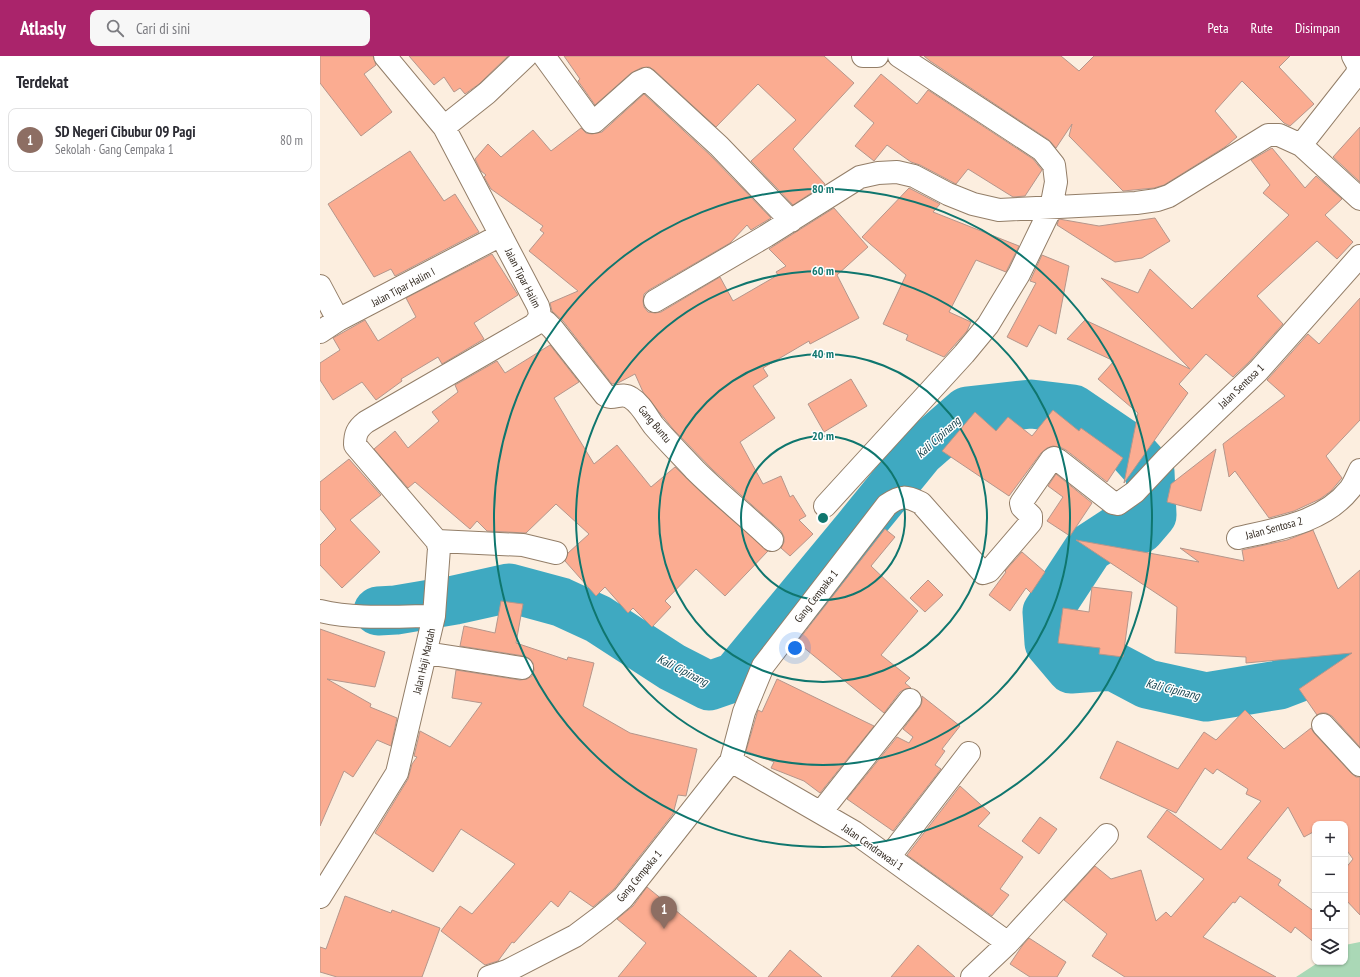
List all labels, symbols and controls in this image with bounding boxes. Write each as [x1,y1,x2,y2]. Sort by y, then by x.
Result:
search box [90,10,370,46]
text: Atlasly [20,16,66,40]
icon: search [104,17,126,39]
text: Cari di sini [136,19,190,38]
text: Peta [1207,19,1229,37]
text: Rute [1251,19,1273,37]
text: Disimpan [1295,19,1340,37]
text: Terdekat [16,71,68,93]
text: SD Negeri Cibubur 09 Pagi [55,122,196,141]
text: 1 [27,132,33,149]
text: 80 m [280,132,303,149]
text: Sekolah · Gang Cempaka 1 [55,141,174,158]
text: 80 m [812,181,834,196]
street label: Jalan Tipar Halim [502,245,544,310]
text: 60 m [812,263,834,278]
street label: Jalan Tipar Halim I [368,264,437,310]
text: 40 m [812,346,834,361]
street label: Jalan Sentosa 1 [1214,361,1267,412]
street label: Gang Buntu [635,403,675,446]
water label: Kali Cipinang [913,413,964,461]
text: 20 m [812,428,834,443]
centre of rings [816,511,830,525]
street label: Jalan Sentosa 2 [1243,514,1304,543]
street label: Gang Cempaka 1 [791,567,841,625]
street label: Jalan Haji Mardah [409,627,438,696]
your location [785,638,805,658]
water label: Kali Cipinang [655,651,712,690]
water label: Kali Cipinang [1145,675,1202,703]
street label: Jalan Cendrawasi 1 [839,820,906,873]
map controls [1312,821,1348,965]
button: + [1312,821,1348,857]
street label: Gang Cempaka 1 [613,847,665,905]
button: − [1312,857,1348,893]
button: locate [1312,893,1348,929]
pin: 1 [651,896,677,929]
button: layers [1312,929,1348,965]

